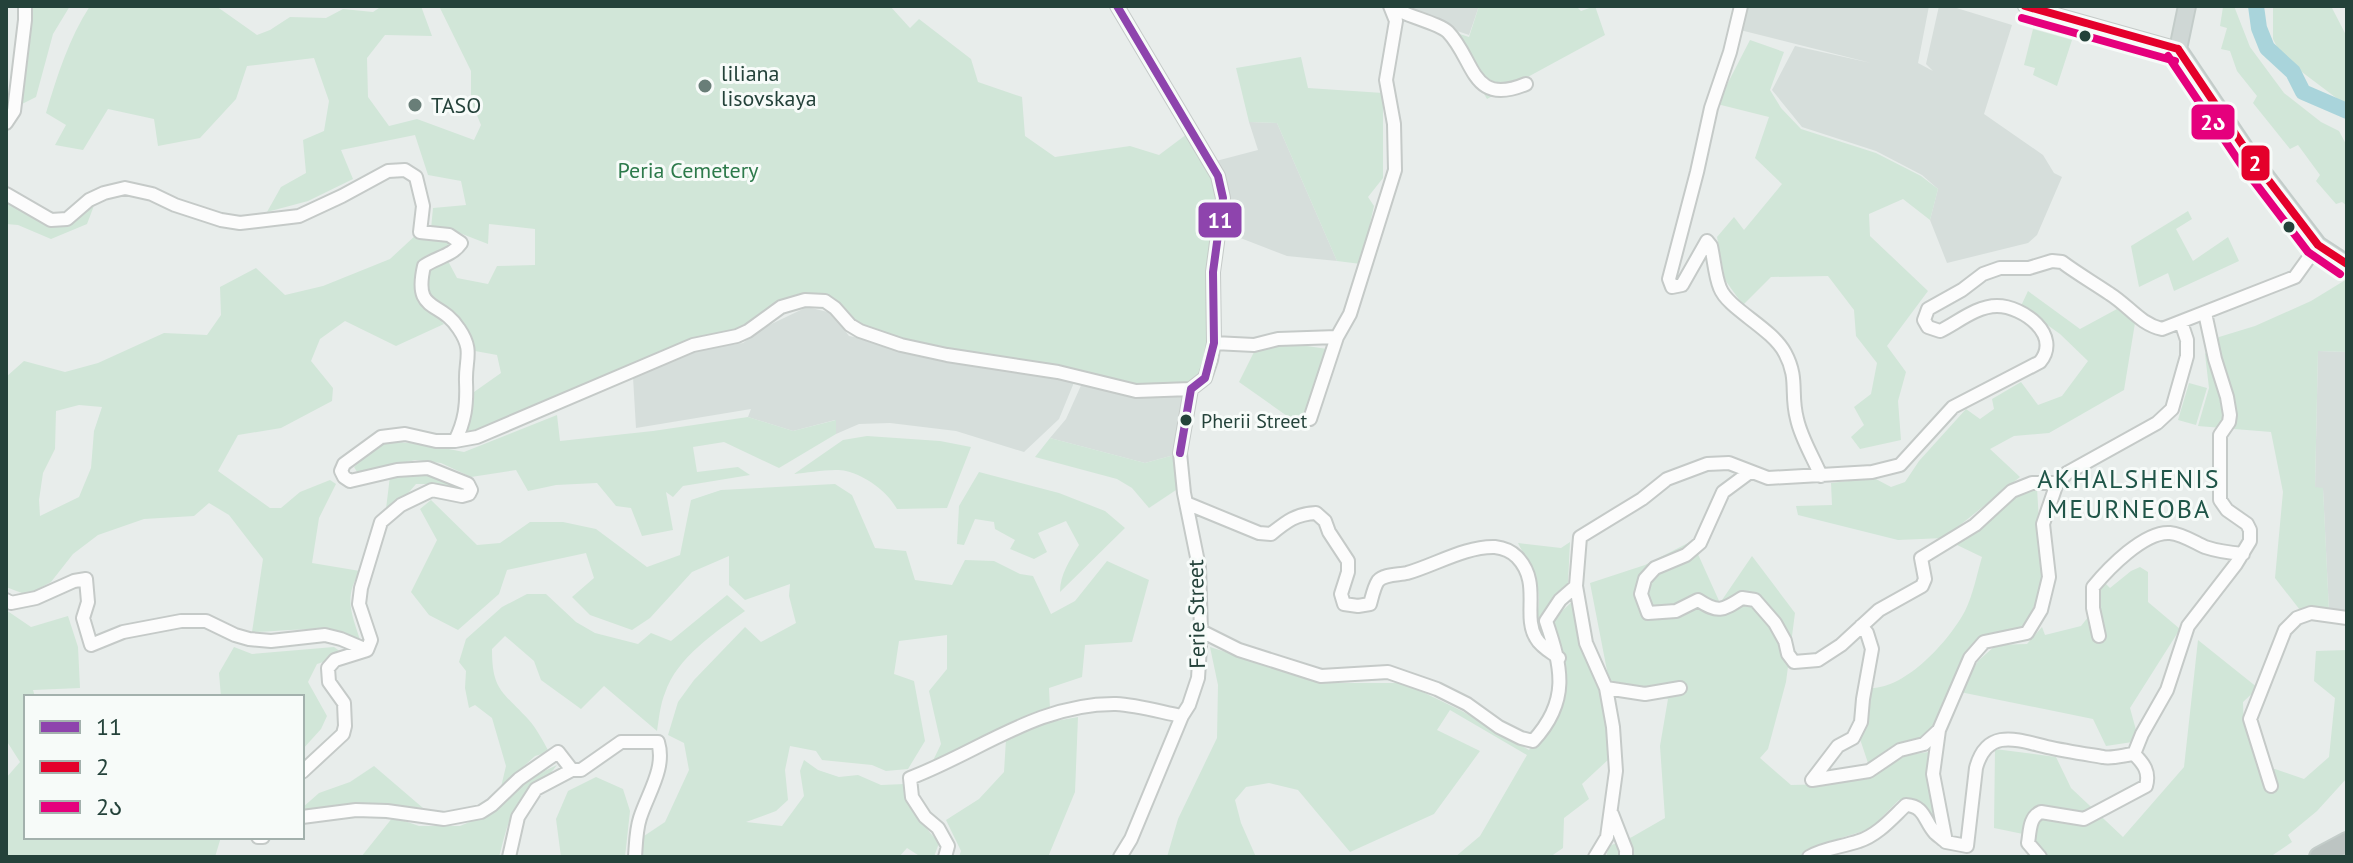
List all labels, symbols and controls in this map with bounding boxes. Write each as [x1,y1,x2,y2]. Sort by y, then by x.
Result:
unlabelled marker [2077,28,2093,44]
place label: liliana lisovskaya [721,59,817,112]
marker: liliana lisovskaya [696,77,714,95]
place label: TASO [431,91,481,119]
marker: TASO [406,96,424,114]
line badge: 2ა [2190,103,2236,141]
text: 2ა [2200,108,2226,136]
line badge: 2 [2240,144,2271,182]
text: 2 [2249,149,2261,177]
park label: Peria Cemetery [618,156,759,184]
line badge: 11 [1197,201,1243,239]
text: 11 [1208,206,1232,234]
unlabelled marker [2281,219,2297,235]
place label: Pherii Street [1201,408,1307,434]
marker: Pherii Street [1178,412,1194,428]
district label: AKHALSHENIS MEURNEOBA [2037,462,2221,525]
street label: Ferie Street [1181,559,1211,669]
legend [24,695,304,839]
text: 11 [96,711,122,742]
text: 2 [96,751,109,782]
text: 2ა [96,791,122,822]

